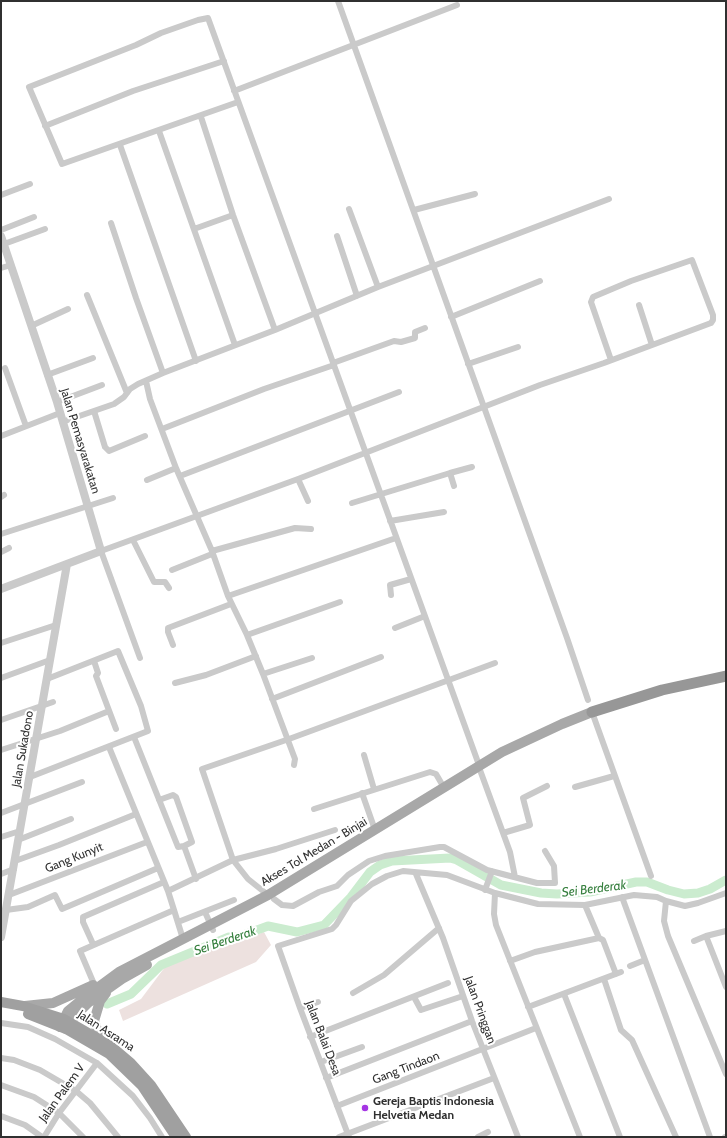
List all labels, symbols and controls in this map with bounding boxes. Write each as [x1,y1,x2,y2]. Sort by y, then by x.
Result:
street label: Jalan Pemasyarakatan [57,387,103,495]
street label: Jalan Sukadono [9,710,37,788]
street label: Akses Tol Medan - Binjai [258,814,370,890]
street label: Gang Kunyit [43,840,105,876]
water label: Sei Berderak [561,877,627,901]
water label: Sei Berderak [192,923,258,959]
street label: Jalan Pringgan [461,974,499,1046]
street label: Jalan Balai Desa [302,999,344,1077]
street label: Jalan Asrama [75,1007,137,1055]
street label: Gang Tindaon [371,1049,441,1087]
street label: Jalan Palem V [36,1061,88,1125]
place label: Gereja Baptis Indonesia Helvetia Medan [373,1094,494,1122]
marker: Gereja Baptis Indonesia Helvetia Medan [360,1103,370,1113]

